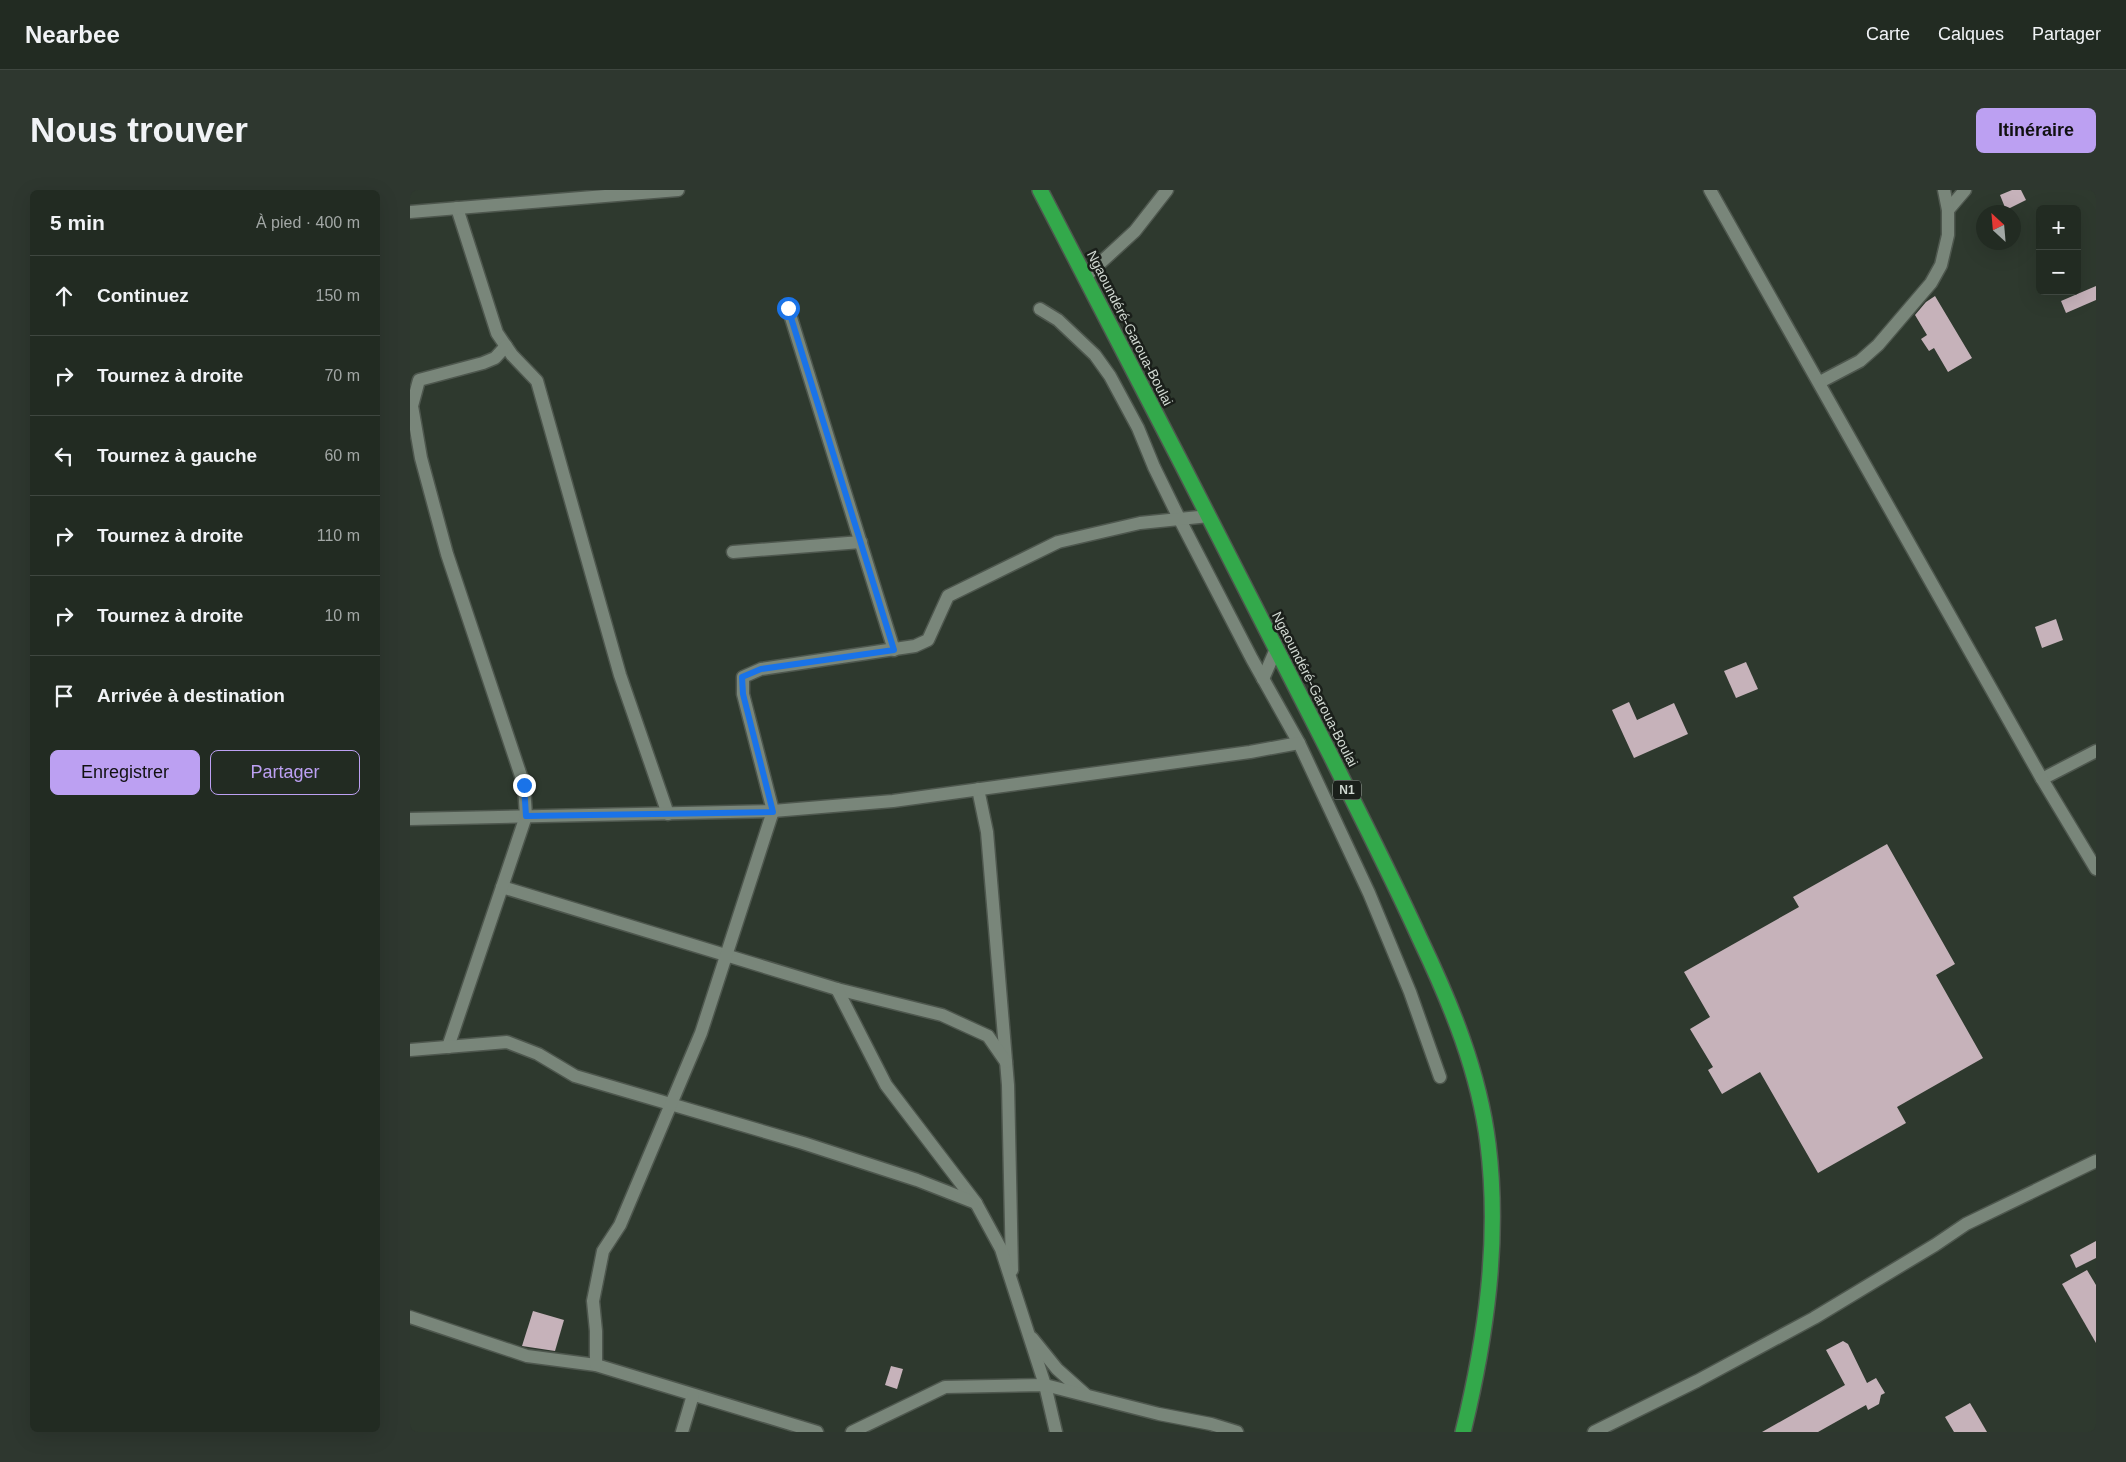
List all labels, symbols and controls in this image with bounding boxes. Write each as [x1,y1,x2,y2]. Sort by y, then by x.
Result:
text: Nearbee [25,21,120,48]
text: Carte [1866,24,1910,44]
text: Calques [1938,24,2004,44]
text: Partager [2032,24,2101,44]
button: Itinéraire [1976,108,2096,153]
text: Nous trouver [30,110,248,149]
north arrow [1976,205,2021,250]
map controls [2036,205,2081,295]
button: + [2036,205,2081,250]
text: 5 min [50,211,105,234]
text: À pied · 400 m [256,214,360,231]
street label: Ngaoundéré-Garoua-Boulai [1084,248,1176,408]
button: − [2036,250,2081,295]
icon: ahead [50,282,78,310]
text: Continuez [97,285,189,306]
text: 150 m [316,287,360,304]
route start [777,297,800,320]
icon: right [50,362,78,390]
text: Tournez à droite [97,365,243,386]
text: 70 m [324,367,360,384]
icon: left [50,442,78,470]
text: Tournez à gauche [97,445,257,466]
text: 60 m [324,447,360,464]
icon: right [50,522,78,550]
text: Tournez à droite [97,525,243,546]
text: 110 m [317,527,360,544]
icon: right [50,602,78,630]
text: Tournez à droite [97,605,243,626]
text: 10 m [324,607,360,624]
street label: Ngaoundéré-Garoua-Boulai [1269,609,1361,769]
icon: arrive [50,682,78,710]
text: Arrivée à destination [97,685,285,706]
button: Enregistrer [50,750,200,795]
button: Partager [210,750,360,795]
route end [513,774,536,797]
road number: N1 [1333,780,1361,800]

